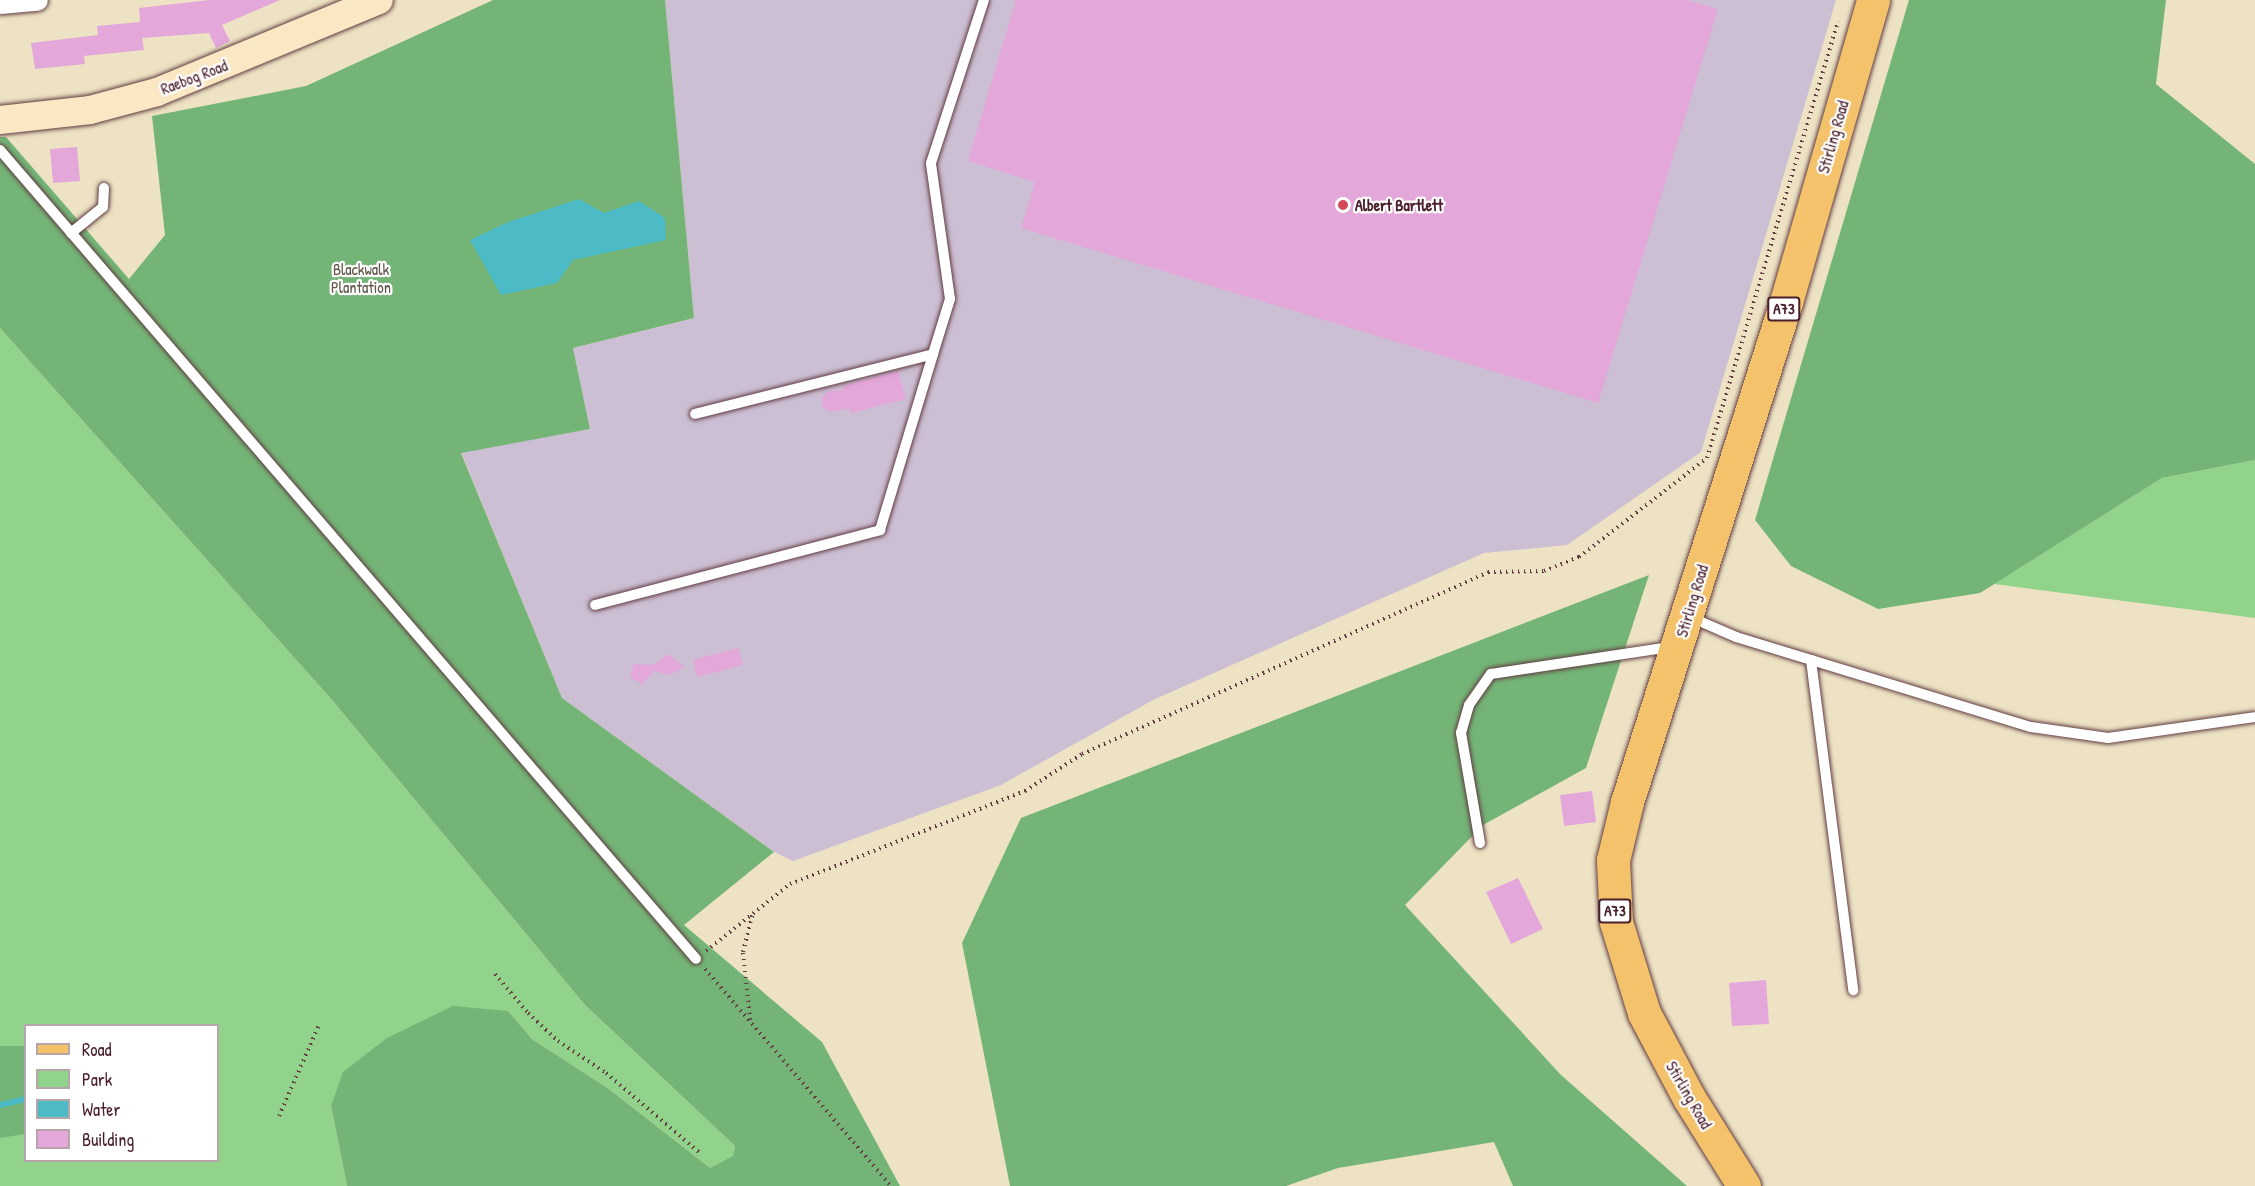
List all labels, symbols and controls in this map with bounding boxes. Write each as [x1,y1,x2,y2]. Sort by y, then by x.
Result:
street label: Raebog Road [158,56,230,98]
street label: Stirling Road [1813,98,1853,176]
place label: Albert Bartlett [1355,195,1443,215]
marker: Albert Bartlett [1336,198,1350,212]
park label: Blackwalk Plantation [331,259,391,297]
road number: A73 [1766,297,1802,321]
street label: Stirling Road [1672,562,1712,640]
road number: A73 [1597,899,1633,923]
legend [24,1024,219,1162]
text: Road [82,1037,112,1062]
street label: Stirling Road [1662,1058,1716,1132]
text: Park [82,1067,112,1092]
text: Water [82,1097,120,1122]
text: Building [82,1127,134,1152]

